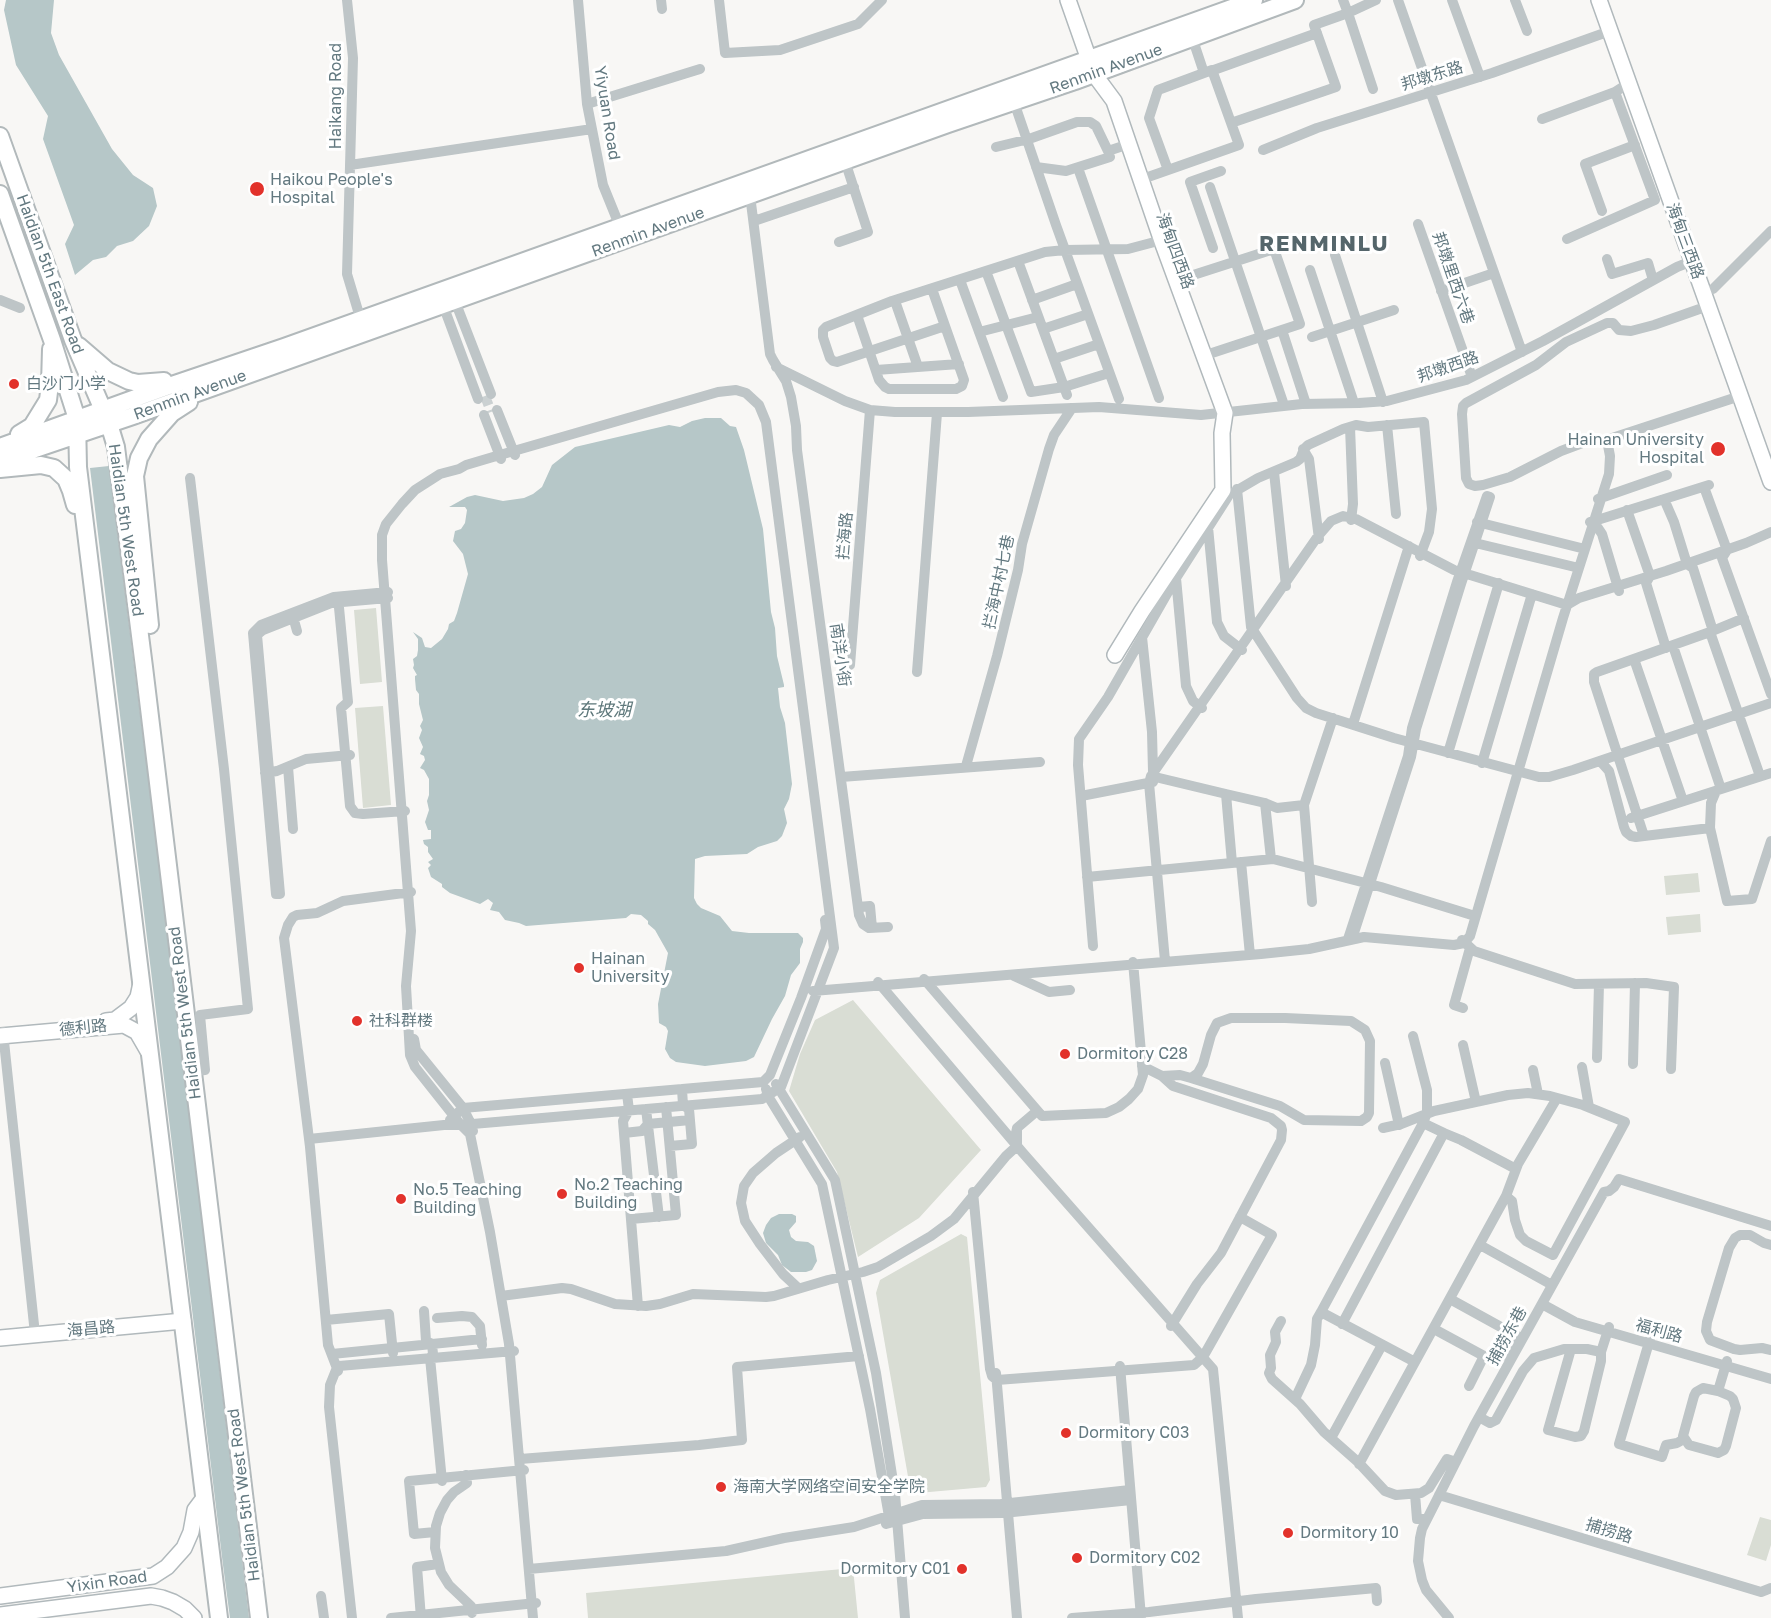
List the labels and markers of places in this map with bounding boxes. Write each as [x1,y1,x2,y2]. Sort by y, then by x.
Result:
place label: Haikou People's Hospital [270,170,393,208]
marker: Haikou People's Hospital [248,180,266,198]
place label: 白沙门小学 [26,374,106,394]
marker: 白沙门小学 [7,377,21,391]
place label: Hainan University Hospital [1567,430,1704,468]
marker: Hainan University Hospital [1709,440,1727,458]
place label: Hainan University [591,949,669,987]
marker: Hainan University [572,961,586,975]
place label: 社科群楼 [369,1011,433,1031]
marker: 社科群楼 [350,1014,364,1028]
place label: Dormitory C28 [1077,1044,1188,1064]
marker: Dormitory C28 [1058,1047,1072,1061]
place label: No.2 Teaching Building [574,1175,683,1213]
place label: No.5 Teaching Building [413,1180,522,1218]
marker: No.2 Teaching Building [555,1187,569,1201]
marker: No.5 Teaching Building [394,1192,408,1206]
place label: Dormitory C03 [1078,1423,1189,1443]
marker: Dormitory C03 [1059,1426,1073,1440]
place label: 海南大学网络空间安全学院 [733,1477,925,1497]
marker: 海南大学网络空间安全学院 [714,1480,728,1494]
place label: Dormitory 10 [1300,1523,1399,1543]
marker: Dormitory 10 [1281,1526,1295,1540]
place label: Dormitory C02 [1089,1548,1200,1568]
marker: Dormitory C02 [1070,1551,1084,1565]
place label: Dormitory C01 [840,1559,950,1579]
marker: Dormitory C01 [955,1562,969,1576]

